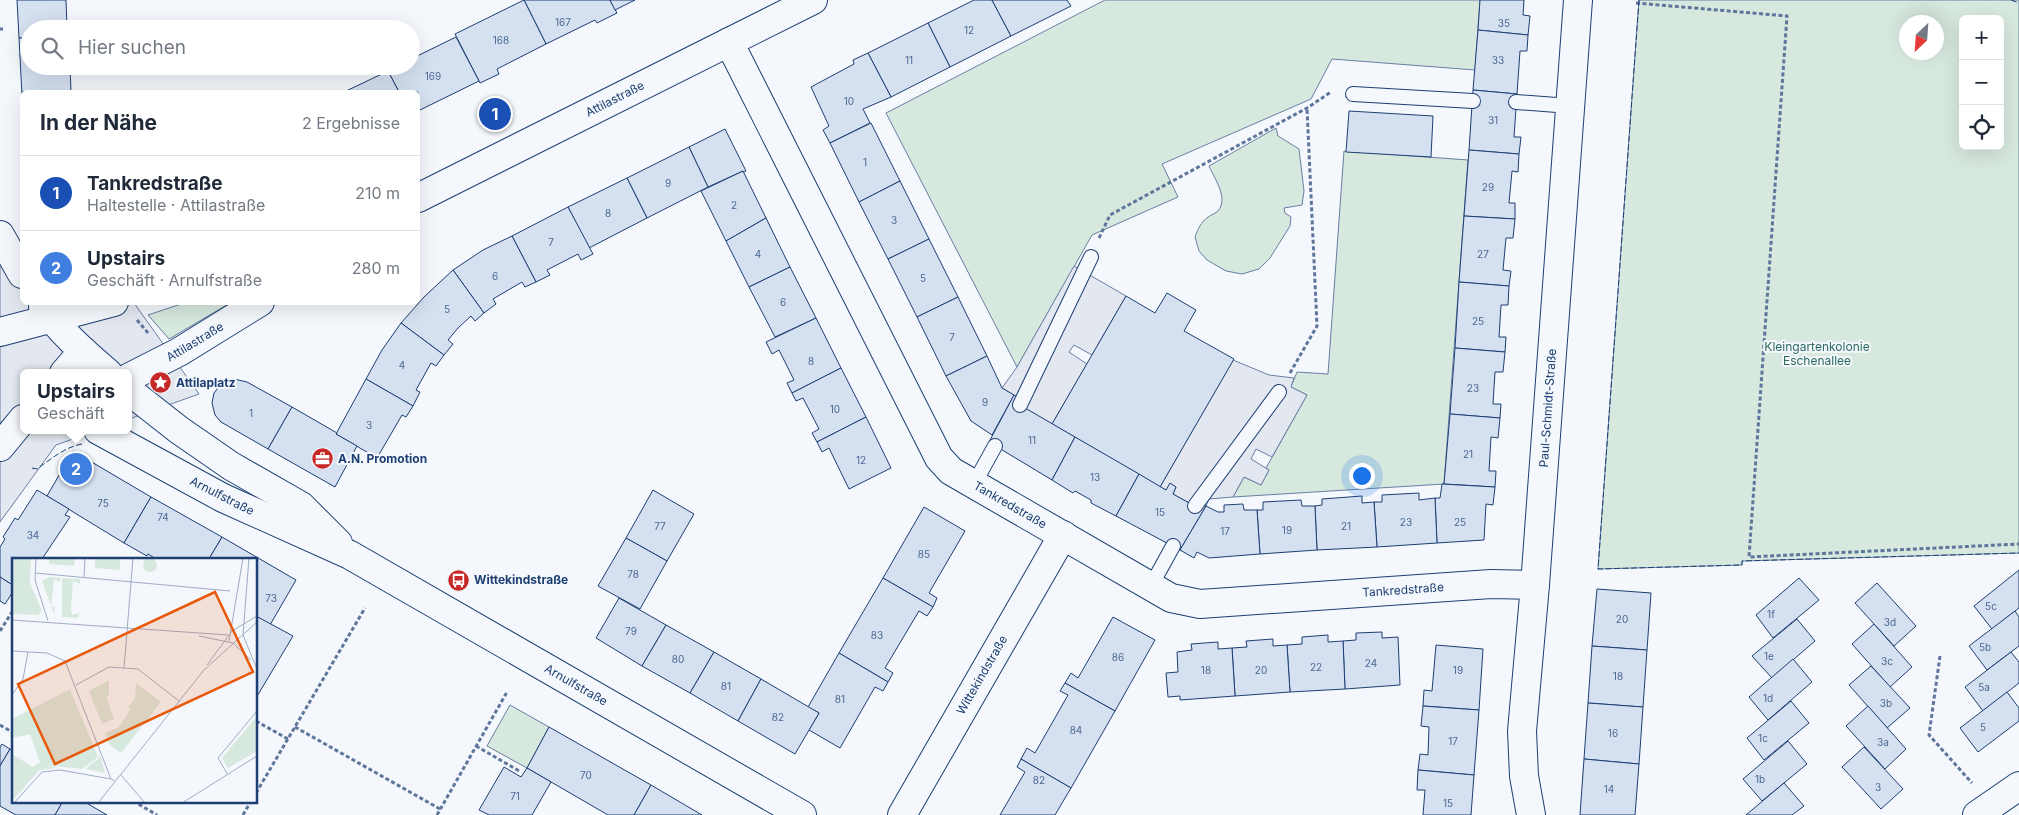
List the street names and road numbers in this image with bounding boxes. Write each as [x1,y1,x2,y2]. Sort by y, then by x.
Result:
street label: Attilastraße [583,77,647,120]
street label: Attilastraße [163,319,226,364]
street label: Paul-Schmidt-Straße [1536,348,1559,468]
street label: Arnulfstraße [188,473,257,518]
street label: Tankredstraße [971,478,1049,532]
street label: Tankredstraße [1362,579,1444,600]
street label: Wittekindstraße [953,632,1010,717]
street label: Arnulfstraße [542,661,610,709]

